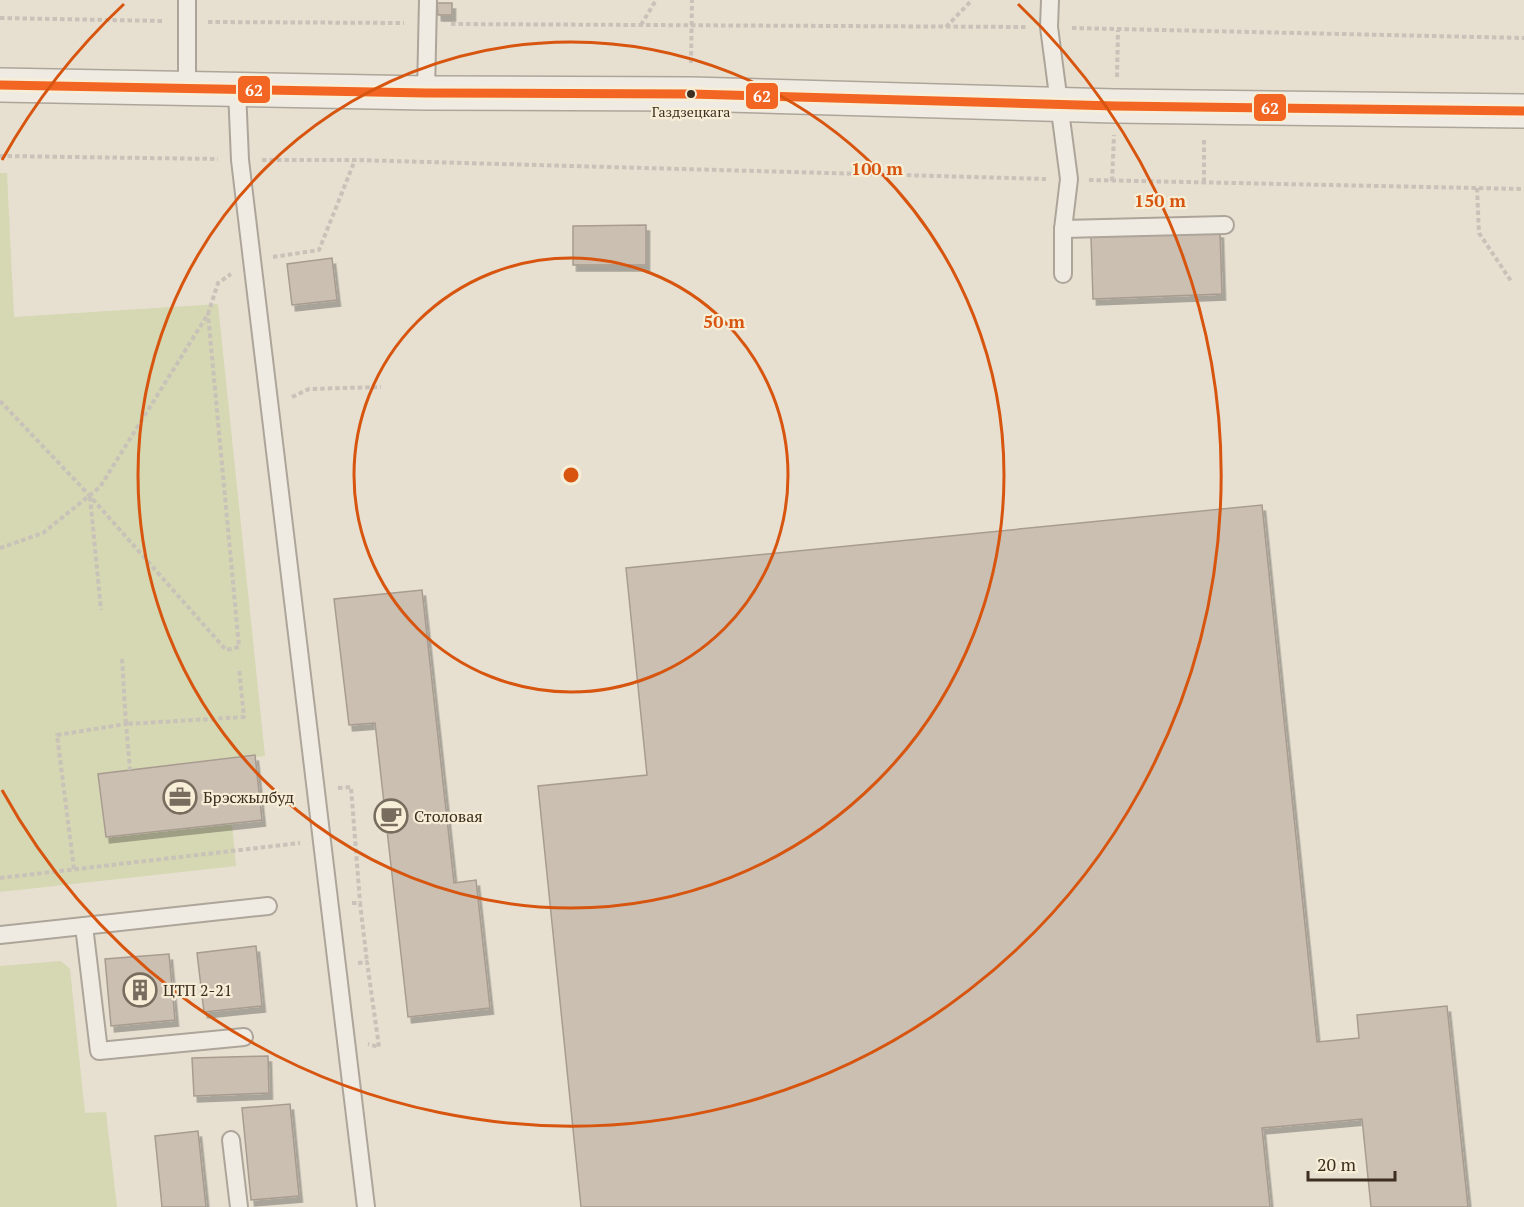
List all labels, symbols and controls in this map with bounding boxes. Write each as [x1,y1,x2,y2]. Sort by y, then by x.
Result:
line badge: 62 [237,75,271,104]
text: 62 [245,79,263,101]
line badge: 62 [745,82,779,110]
text: 62 [753,85,771,107]
marker: Газдзецкага [685,88,697,100]
line badge: 62 [1253,93,1287,122]
text: 62 [1261,97,1279,119]
place label: Газдзецкага [652,102,730,121]
text: 100 m [851,156,903,180]
text: 150 m [1134,188,1186,212]
text: 50 m [703,309,745,333]
centre of rings [561,465,581,485]
office icon: Брэсжылбуд [162,779,198,815]
place label: Брэсжылбуд [203,786,294,808]
cafe icon: Столовая [373,798,409,834]
place label: Столовая [414,805,483,827]
building icon: ЦТП 2-21 [122,972,158,1008]
place label: ЦТП 2-21 [163,979,232,1001]
scale bar [1308,1144,1395,1182]
text: 20 m [1317,1152,1357,1176]

